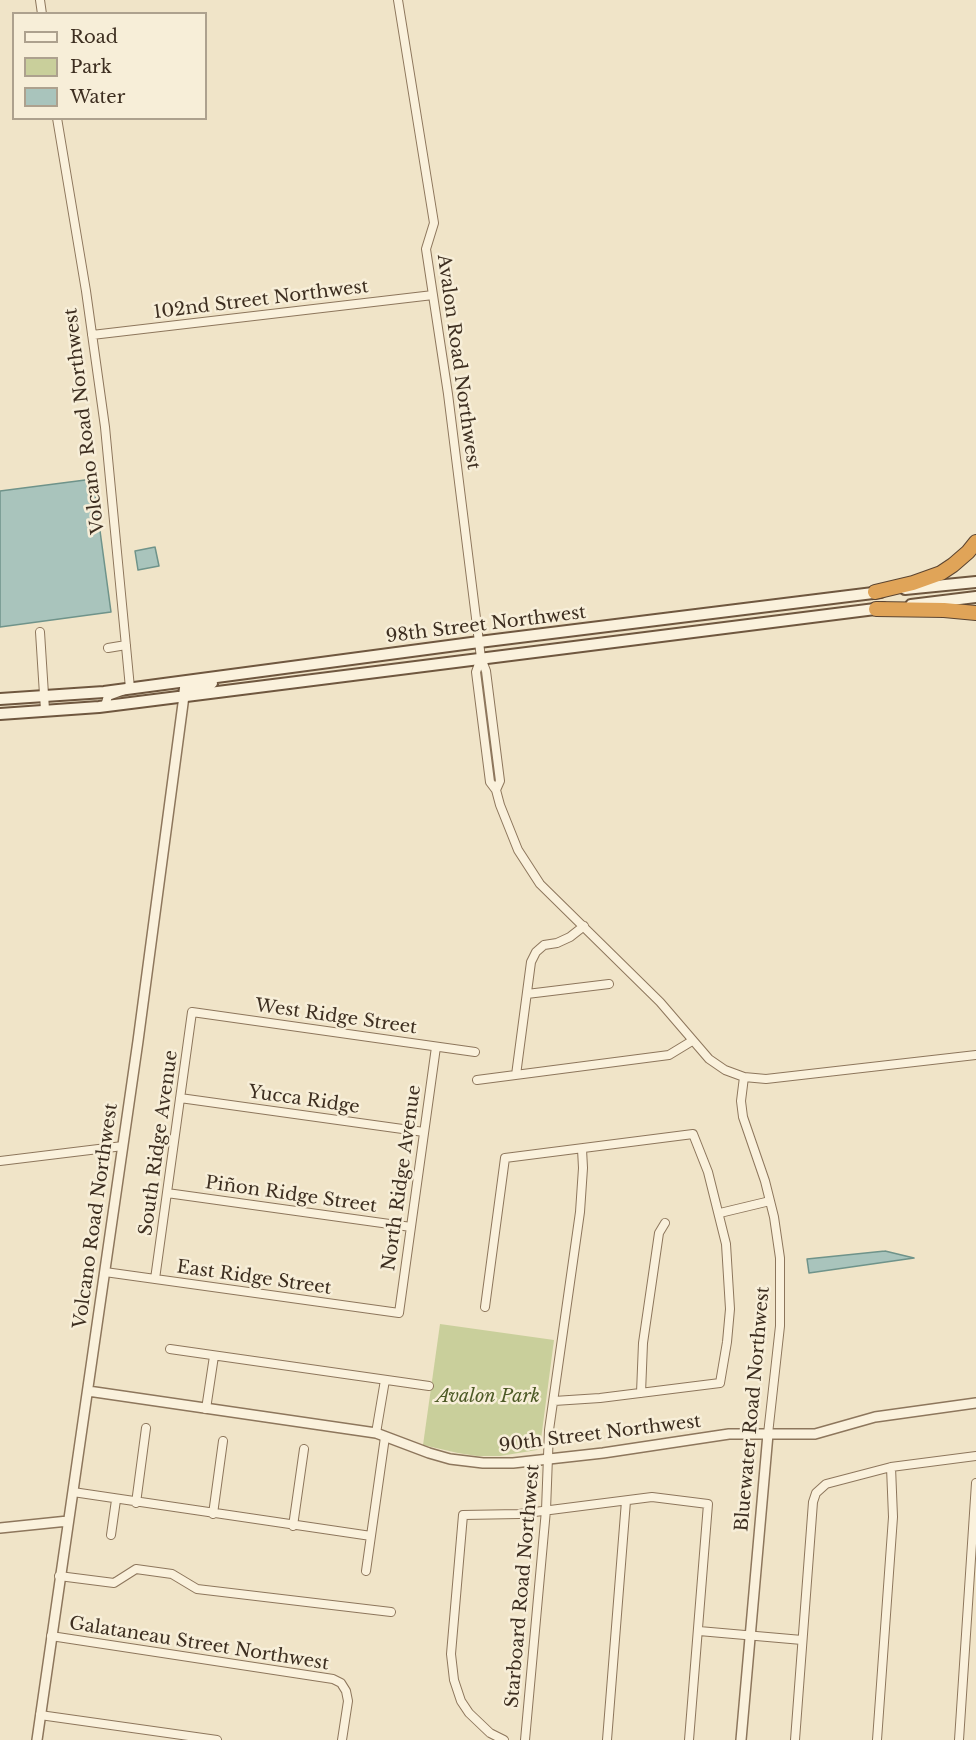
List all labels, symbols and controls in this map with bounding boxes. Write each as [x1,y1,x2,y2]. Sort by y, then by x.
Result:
legend [12,12,207,120]
text: Road [70,26,118,48]
text: Park [70,56,112,78]
text: Water [70,86,125,108]
street label: Avalon Road Northwest [432,253,484,471]
street label: 102nd Street Northwest [152,276,370,324]
street label: Volcano Road Northwest [60,307,110,535]
street label: 98th Street Northwest [385,602,587,648]
street label: West Ridge Street [254,995,418,1039]
street label: South Ridge Avenue [135,1049,183,1237]
street label: Yucca Ridge [247,1082,361,1118]
street label: North Ridge Avenue [378,1084,426,1272]
street label: Volcano Road Northwest [69,1102,123,1330]
street label: Piñon Ridge Street [204,1172,378,1218]
street label: East Ridge Street [175,1256,333,1300]
street label: Bluewater Road Northwest [732,1286,774,1532]
park label: Avalon Park [436,1386,540,1408]
street label: 90th Street Northwest [498,1411,702,1457]
street label: Starboard Road Northwest [502,1463,544,1709]
street label: Galataneau Street Northwest [68,1613,330,1675]

